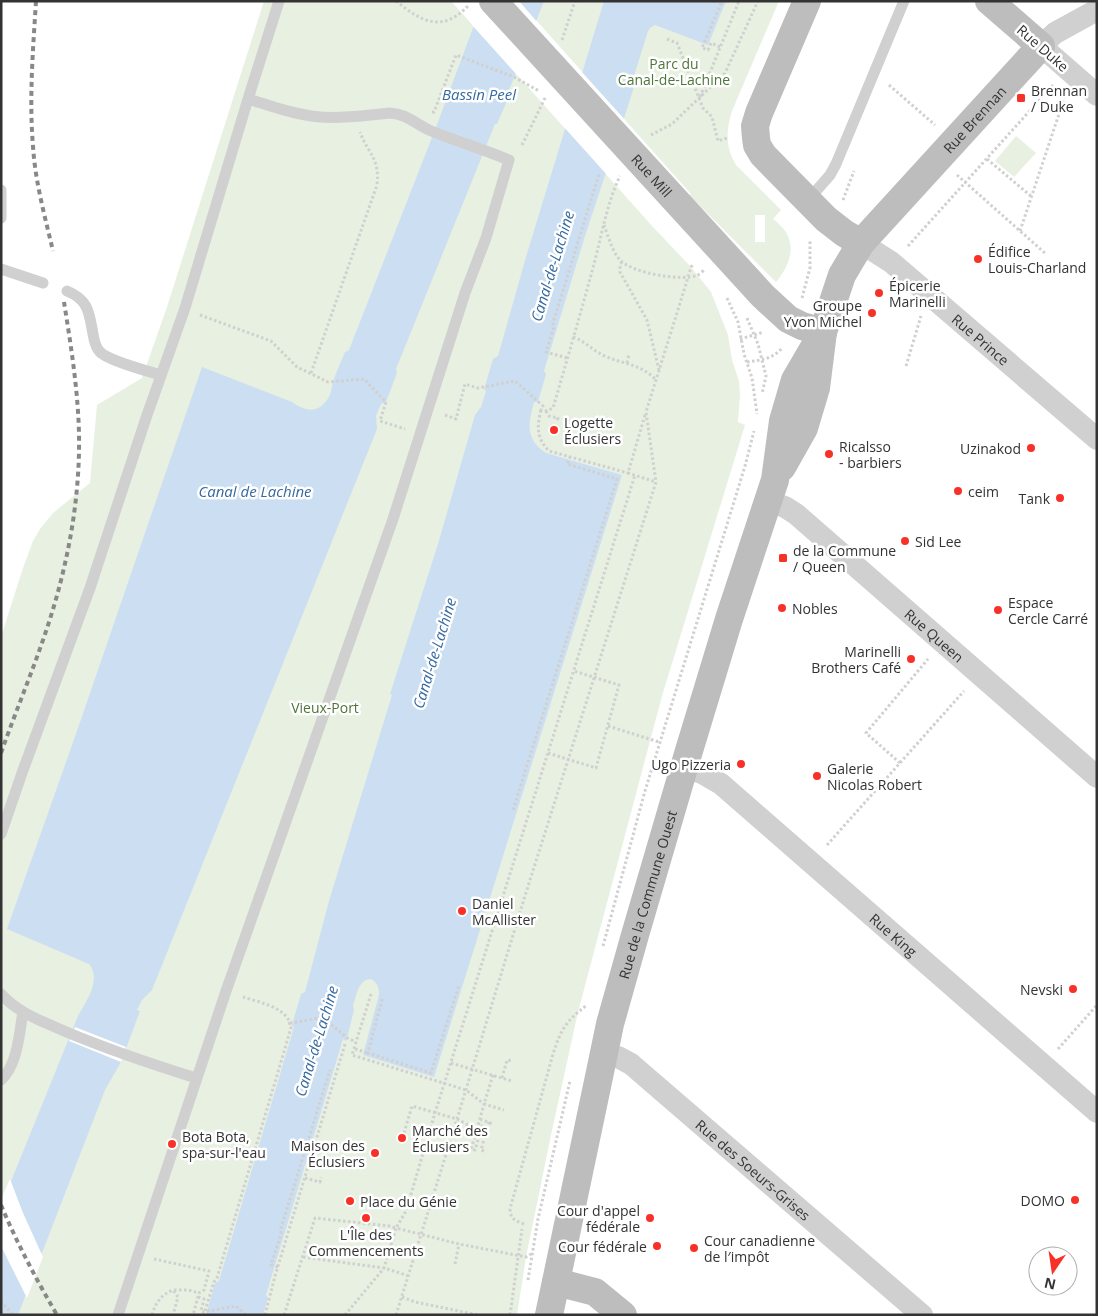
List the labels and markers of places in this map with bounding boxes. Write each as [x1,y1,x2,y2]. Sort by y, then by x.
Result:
place label: Brennan / Duke [1031,81,1087,116]
marker: Brennan / Duke [1015,92,1027,104]
place label: Édifice Louis-Charland [988,242,1086,277]
marker: Édifice Louis-Charland [972,253,984,265]
place label: Épicerie Marinelli [889,276,946,311]
marker: Épicerie Marinelli [873,287,885,299]
place label: Groupe Yvon Michel [784,296,862,331]
marker: Groupe Yvon Michel [866,307,878,319]
place label: Logette Éclusiers [564,413,621,448]
marker: Logette Éclusiers [548,424,560,436]
place label: Ricalsso - barbiers [839,437,902,472]
place label: Uzinakod [960,439,1021,458]
marker: Uzinakod [1025,442,1037,454]
marker: Ricalsso - barbiers [823,448,835,460]
place label: ceim [968,482,999,501]
marker: ceim [952,485,964,497]
place label: Tank [1019,489,1051,508]
marker: Tank [1054,492,1066,504]
place label: Sid Lee [915,532,962,551]
marker: Sid Lee [899,535,911,547]
place label: de la Commune / Queen [793,541,896,576]
marker: de la Commune / Queen [777,552,789,564]
place label: Espace Cercle Carré [1008,593,1088,628]
place label: Nobles [792,599,838,618]
marker: Nobles [776,602,788,614]
marker: Espace Cercle Carré [992,604,1004,616]
place label: Marinelli Brothers Café [811,642,901,677]
marker: Marinelli Brothers Café [905,653,917,665]
place label: Ugo Pizzeria [651,755,731,774]
marker: Ugo Pizzeria [735,758,747,770]
place label: Galerie Nicolas Robert [827,759,922,794]
marker: Galerie Nicolas Robert [811,770,823,782]
place label: Daniel McAllister [472,894,536,929]
marker: Daniel McAllister [456,905,468,917]
place label: Nevski [1020,980,1063,999]
marker: Nevski [1067,983,1079,995]
place label: Marché des Éclusiers [412,1121,488,1156]
place label: Bota Bota, spa-sur-l'eau [182,1127,266,1162]
marker: Marché des Éclusiers [396,1132,408,1144]
place label: Maison des Éclusiers [291,1136,365,1171]
marker: Bota Bota, spa-sur-l'eau [166,1138,178,1150]
marker: Maison des Éclusiers [369,1147,381,1159]
place label: DOMO [1020,1191,1065,1210]
place label: Place du Génie [360,1192,457,1211]
marker: DOMO [1069,1194,1081,1206]
marker: Place du Génie [344,1195,356,1207]
place label: Cour d'appel fédérale [557,1201,640,1236]
marker: L'Île des Commencements [360,1212,372,1224]
marker: Cour d'appel fédérale [644,1212,656,1224]
place label: L'Île des Commencements [308,1225,424,1260]
place label: Cour canadienne de l′impôt [704,1231,815,1266]
place label: Cour fédérale [558,1237,647,1256]
marker: Cour fédérale [651,1240,663,1252]
marker: Cour canadienne de l′impôt [688,1242,700,1254]

